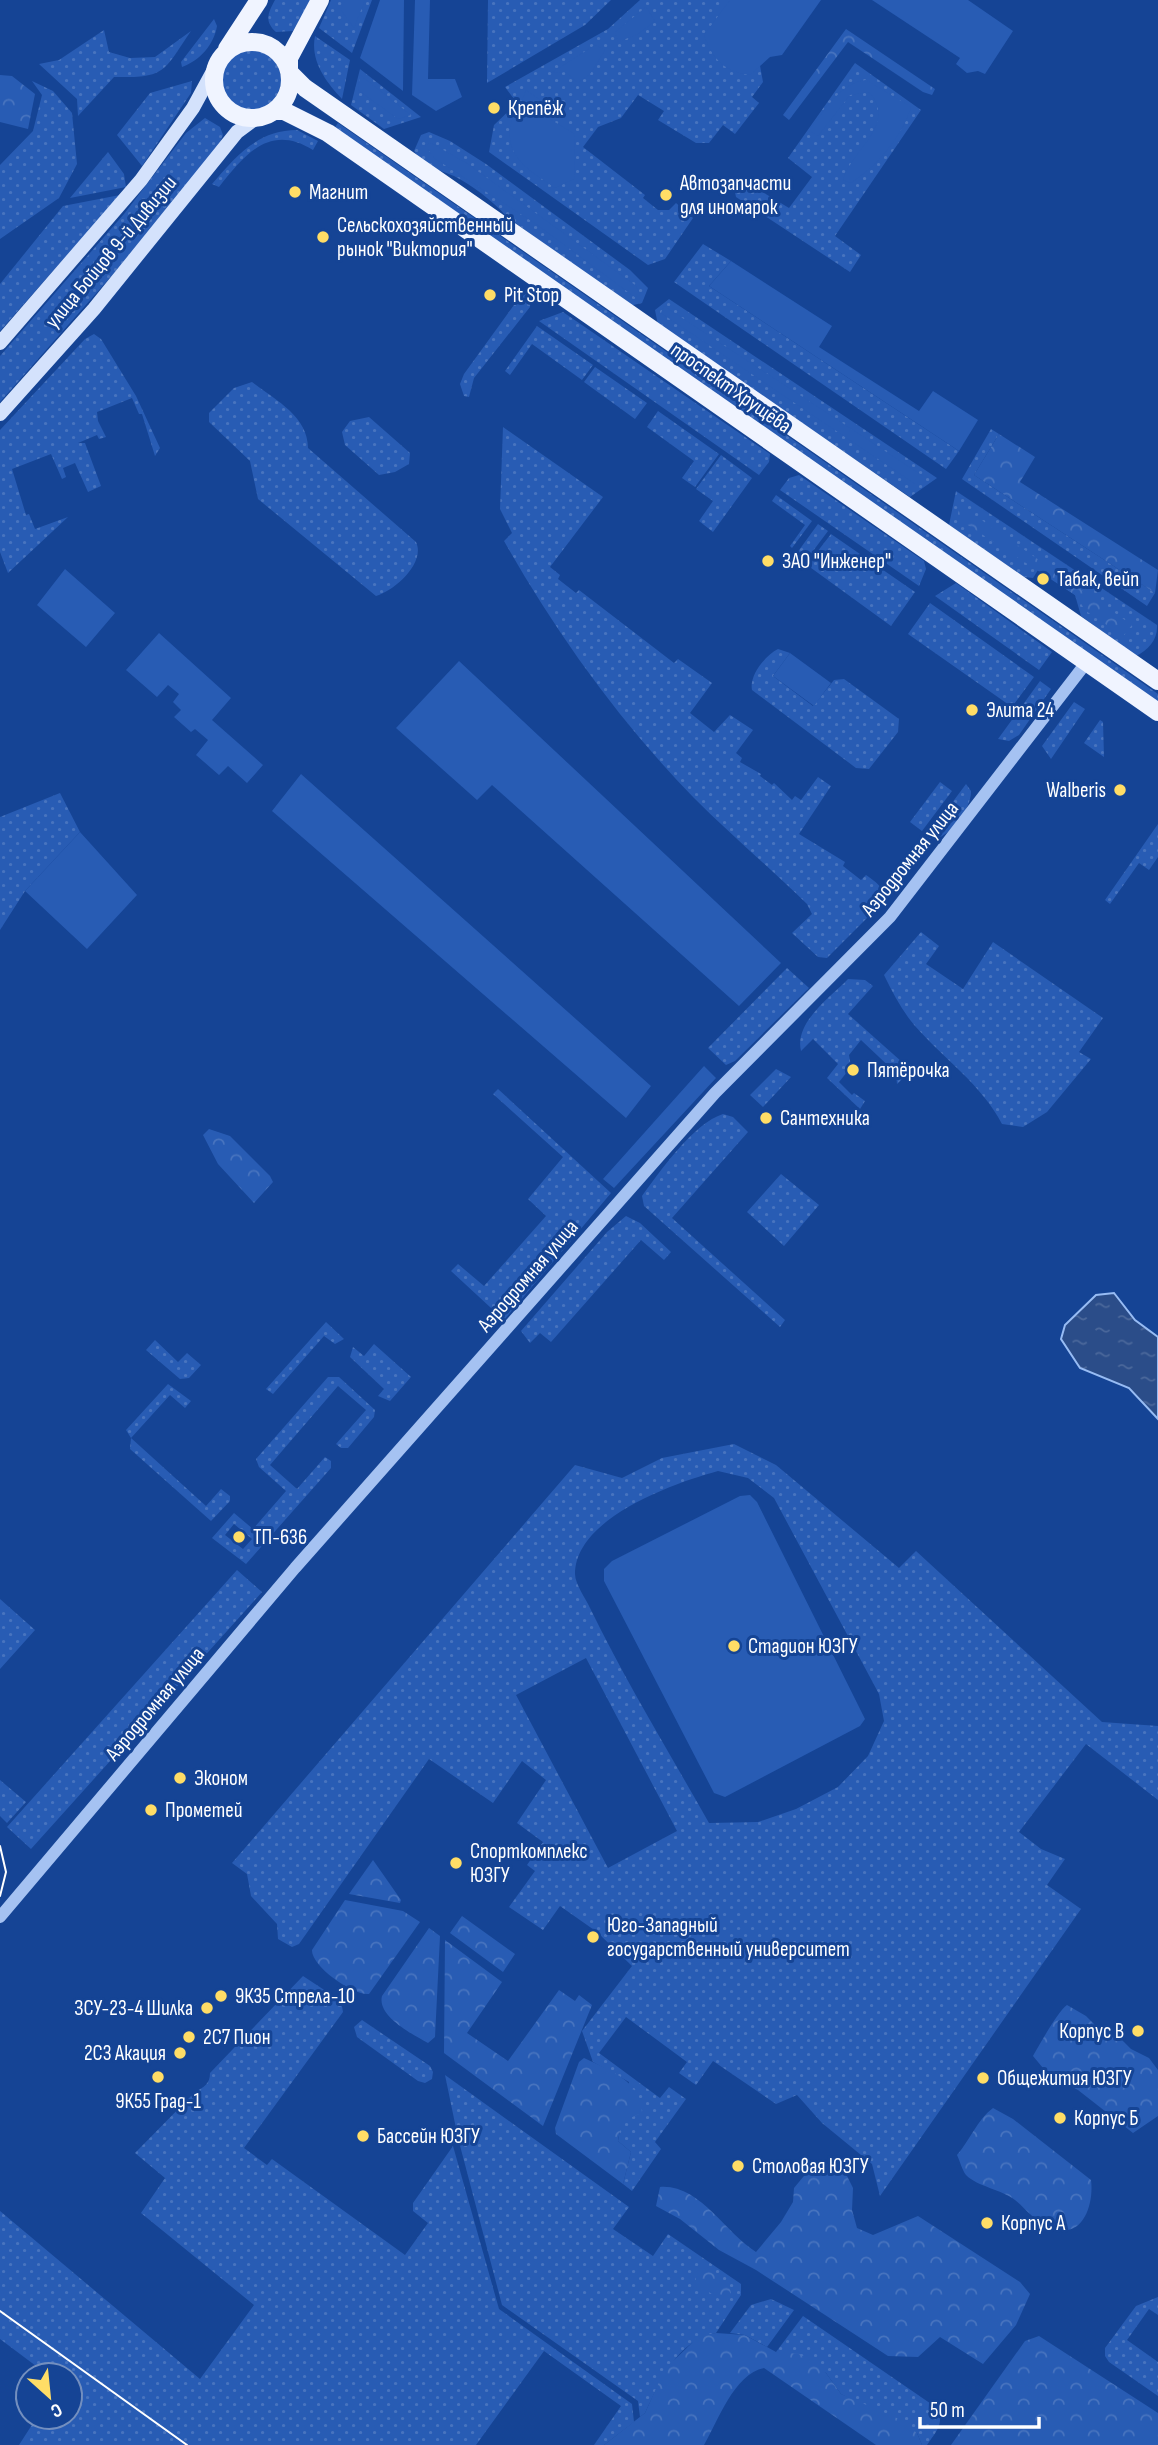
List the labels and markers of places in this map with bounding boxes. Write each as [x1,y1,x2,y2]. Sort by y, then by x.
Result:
place label: Крепёж [508,96,564,121]
marker: Крепёж [486,100,502,116]
place label: Автозапчасти для иномарок [679,171,791,220]
place label: Магнит [309,180,368,205]
marker: Магнит [287,184,303,200]
marker: Автозапчасти для иномарок [658,187,674,203]
place label: Сельскохозяйственный рынок "Виктория" [337,213,513,262]
marker: Сельскохозяйственный рынок "Виктория" [315,229,331,245]
place label: Pit Stop [504,283,559,308]
marker: Pit Stop [482,287,498,303]
place label: ЗАО "Инженер" [782,549,891,574]
marker: ЗАО "Инженер" [760,553,776,569]
place label: Табак, вейп [1057,567,1139,592]
marker: Табак, вейп [1035,571,1051,587]
place label: Элита 24 [986,698,1054,723]
marker: Элита 24 [964,702,980,718]
place label: Walberis [1046,778,1106,803]
marker: Walberis [1112,782,1128,798]
place label: Пятёрочка [867,1058,950,1083]
marker: Пятёрочка [845,1062,861,1078]
place label: Сантехника [780,1106,870,1131]
marker: Сантехника [758,1110,774,1126]
place label: ТП-636 [253,1525,307,1550]
marker: ТП-636 [231,1529,247,1545]
place label: Стадион ЮЗГУ [748,1634,858,1659]
marker: Стадион ЮЗГУ [726,1638,742,1654]
place label: Эконом [194,1766,248,1791]
marker: Эконом [172,1770,188,1786]
place label: Прометей [165,1798,242,1823]
marker: Прометей [143,1802,159,1818]
place label: Спорткомплекс ЮЗГУ [470,1839,588,1888]
marker: Спорткомплекс ЮЗГУ [448,1855,464,1871]
place label: Юго-Западный государственный университет [607,1913,850,1962]
marker: Юго-Западный государственный университет [585,1929,601,1945]
place label: 9К35 Стрела-10 [235,1984,355,2009]
marker: 9К35 Стрела-10 [213,1988,229,2004]
place label: ЗСУ-23-4 Шилка [74,1996,193,2021]
marker: ЗСУ-23-4 Шилка [199,2000,215,2016]
place label: Корпус В [1059,2019,1124,2044]
marker: Корпус В [1130,2023,1146,2039]
place label: 2С7 Пион [203,2025,271,2050]
marker: 2С7 Пион [181,2029,197,2045]
place label: 2С3 Акация [84,2041,166,2066]
marker: 2С3 Акация [172,2045,188,2061]
place label: Общежития ЮЗГУ [997,2066,1132,2091]
marker: 9К55 Град-1 [150,2069,166,2085]
marker: Общежития ЮЗГУ [975,2070,991,2086]
place label: 9К55 Град-1 [115,2089,201,2114]
place label: Корпус Б [1074,2106,1139,2131]
marker: Корпус Б [1052,2110,1068,2126]
place label: Бассейн ЮЗГУ [377,2124,480,2149]
marker: Бассейн ЮЗГУ [355,2128,371,2144]
place label: Столовая ЮЗГУ [752,2154,869,2179]
marker: Столовая ЮЗГУ [730,2158,746,2174]
place label: Корпус А [1001,2211,1066,2236]
marker: Корпус А [979,2215,995,2231]

